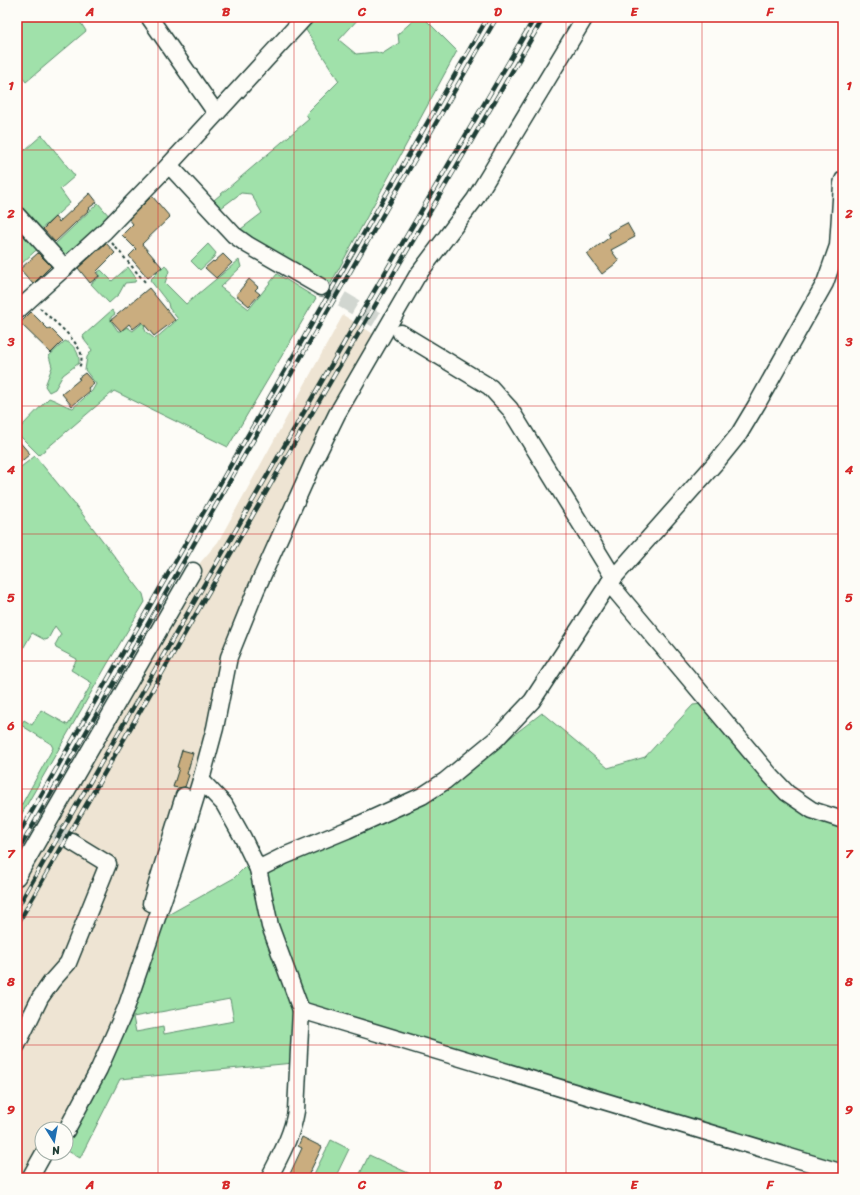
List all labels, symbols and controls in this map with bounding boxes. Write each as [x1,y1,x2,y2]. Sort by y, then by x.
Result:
text: A [85,0,94,23]
text: B [222,0,231,23]
text: C [357,0,367,23]
text: D [494,0,502,23]
text: E [630,0,639,23]
text: F [765,0,774,23]
text: 1 [8,74,14,97]
text: 1 [846,74,852,97]
text: 2 [6,202,15,225]
text: 2 [844,202,853,225]
text: 3 [6,330,15,353]
text: 3 [844,330,853,353]
text: 4 [6,458,16,481]
text: 4 [844,458,854,481]
text: 5 [7,586,15,609]
text: 5 [845,586,853,609]
text: 6 [6,714,15,737]
text: 6 [844,714,853,737]
text: 7 [7,842,16,865]
text: 7 [845,842,854,865]
text: 8 [6,970,15,993]
text: 8 [844,970,853,993]
text: 9 [7,1098,15,1121]
text: 9 [845,1098,853,1121]
north arrow [34,1121,74,1161]
text: N [50,1140,62,1160]
text: A [85,1173,94,1195]
text: B [222,1173,231,1195]
text: C [357,1173,367,1195]
text: D [494,1173,502,1195]
text: E [630,1173,639,1195]
text: F [765,1173,774,1195]

